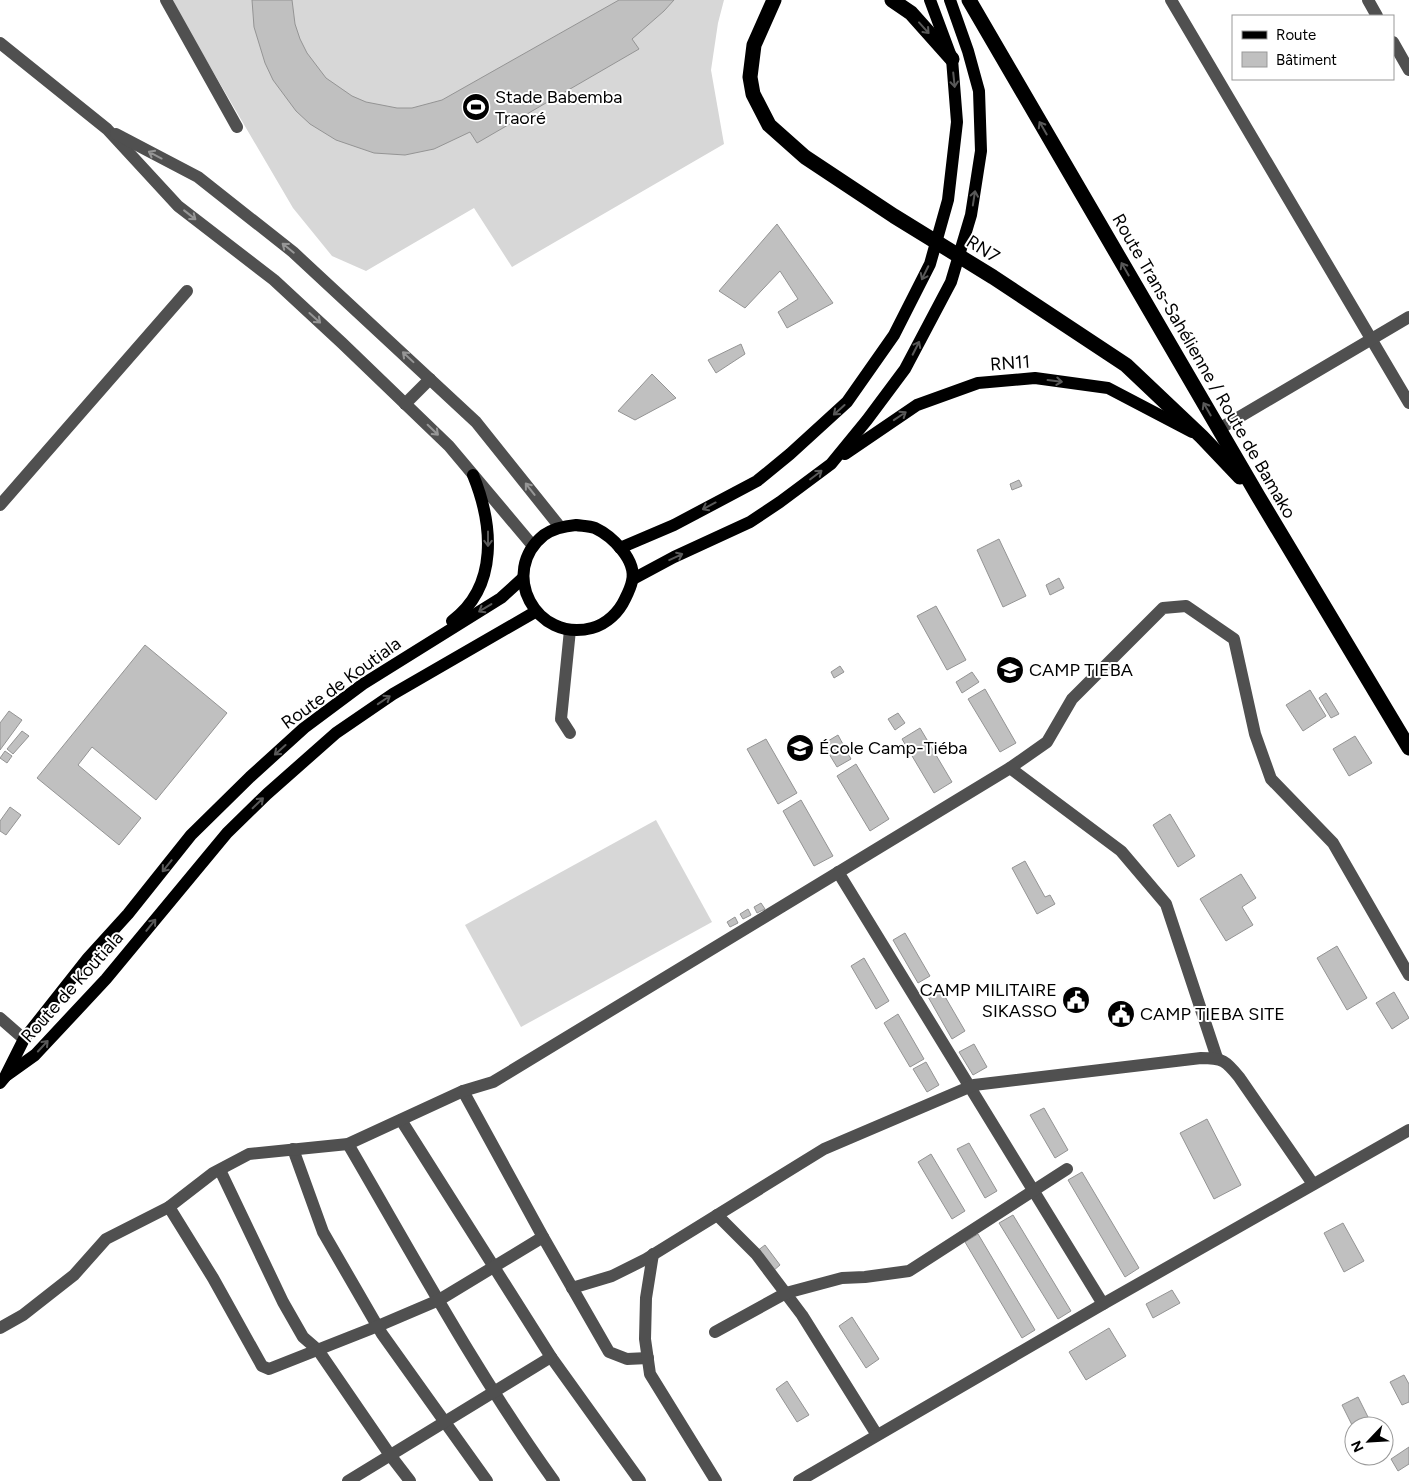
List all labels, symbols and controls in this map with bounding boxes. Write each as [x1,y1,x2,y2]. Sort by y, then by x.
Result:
legend [1232,15,1394,80]
one-way arrow [918,21,930,34]
text: Route [1276,26,1316,44]
text: Bâtiment [1276,51,1337,69]
one-way arrow [949,72,959,88]
place label: Stade Babemba Traoré [495,86,622,129]
sports icon: Stade Babemba Traoré [461,92,491,122]
one-way arrow [1038,122,1048,136]
one-way arrow [148,150,163,159]
one-way arrow [969,190,979,206]
one-way arrow [183,210,197,220]
street label: Route Trans-Sahélienne / Route de Bamako [1107,210,1301,522]
street label: RN7 [962,230,1004,268]
one-way arrow [281,242,294,253]
one-way arrow [1120,261,1130,276]
one-way arrow [920,265,929,280]
one-way arrow [309,312,321,324]
one-way arrow [911,341,921,356]
one-way arrow [401,351,414,363]
street label: RN11 [989,351,1031,375]
one-way arrow [1046,376,1062,386]
one-way arrow [1201,402,1211,417]
one-way arrow [832,404,845,416]
one-way arrow [893,411,907,421]
one-way arrow [426,424,439,436]
one-way arrow [809,470,823,480]
one-way arrow [524,483,535,496]
one-way arrow [702,502,717,511]
one-way arrow [483,530,493,547]
one-way arrow [668,551,683,561]
one-way arrow [478,603,492,613]
street label: Route de Koutiala [277,632,405,734]
school or university icon: CAMP TIEBA [995,655,1025,685]
place label: CAMP TIEBA [1029,659,1133,681]
one-way arrow [377,695,391,705]
school or university icon: École Camp-Tiéba [785,733,815,763]
place label: École Camp-Tiéba [819,737,967,759]
one-way arrow [273,744,286,756]
one-way arrow [252,797,264,809]
one-way arrow [161,859,172,872]
one-way arrow [145,918,156,931]
street label: Route de Koutiala [16,927,128,1047]
place label: CAMP MILITAIRE SIKASSO [920,979,1057,1022]
public building icon: CAMP MILITAIRE SIKASSO [1061,985,1091,1015]
public building icon: CAMP TIEBA SITE [1106,999,1136,1029]
place label: CAMP TIEBA SITE [1140,1003,1285,1025]
one-way arrow [37,1040,49,1053]
north arrow [1344,1416,1394,1466]
text: N [1348,1438,1368,1455]

